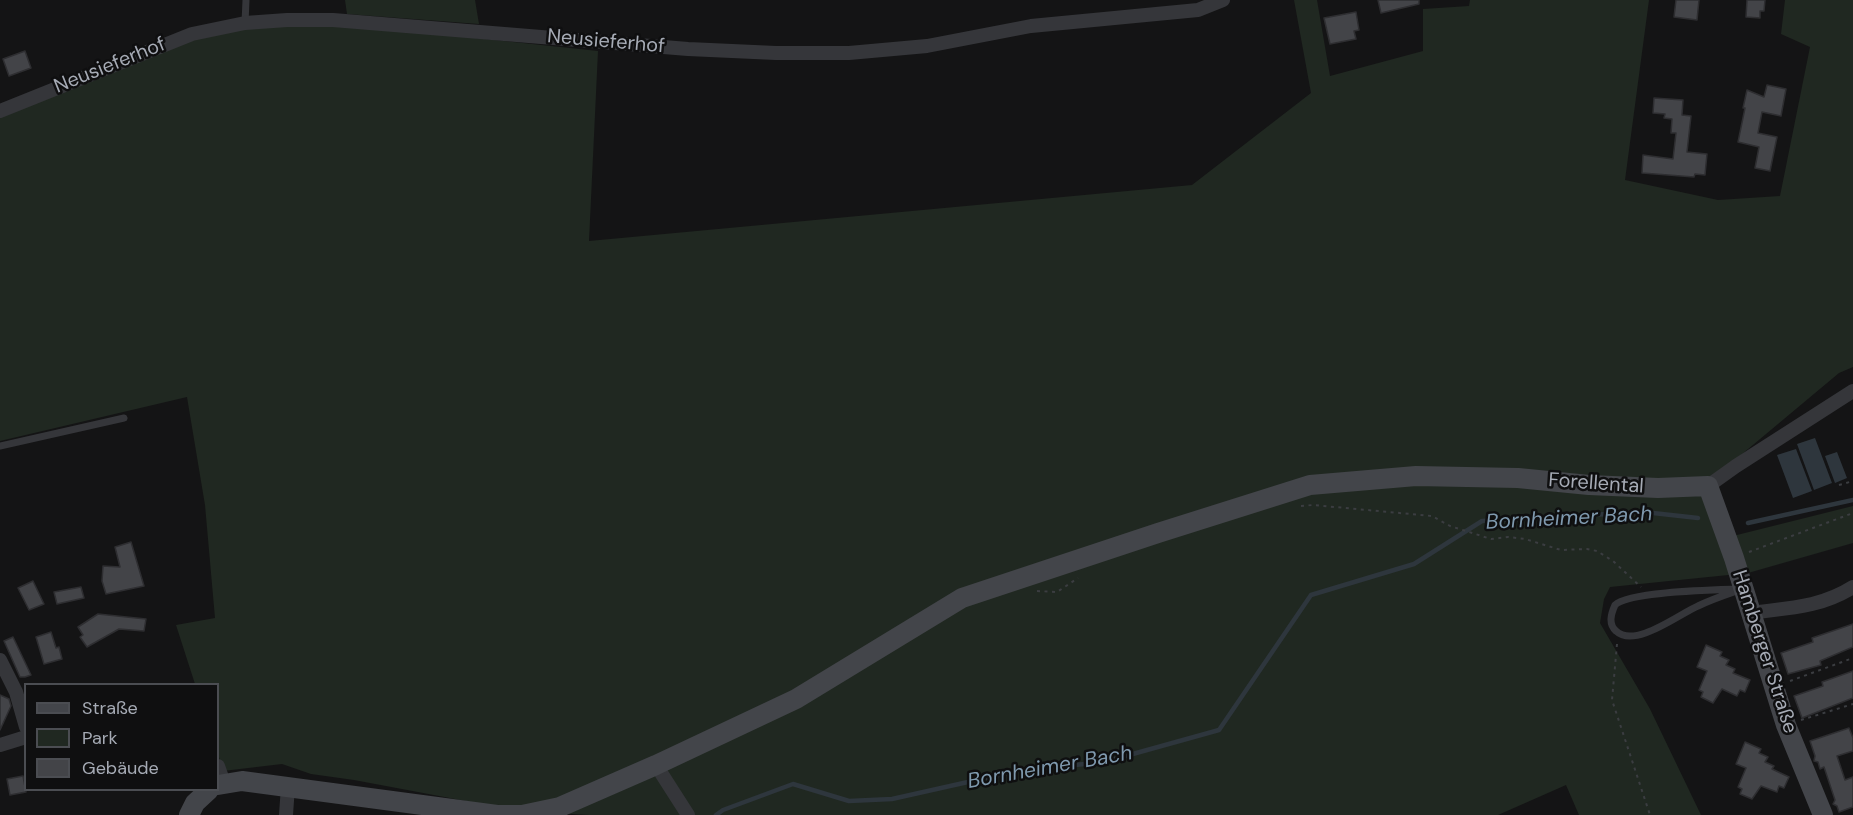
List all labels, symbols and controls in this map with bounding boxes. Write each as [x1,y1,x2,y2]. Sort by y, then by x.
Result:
street label: Neusieferhof [546,25,666,59]
street label: Neusieferhof [51,33,169,99]
street label: Forellental [1548,469,1644,499]
water label: Bornheimer Bach [1485,502,1653,536]
street label: Hamberger Straße [1726,567,1802,737]
legend [24,683,219,791]
text: Straße [82,696,138,720]
text: Park [82,726,118,750]
water label: Bornheimer Bach [966,741,1134,795]
text: Gebäude [82,756,159,780]

